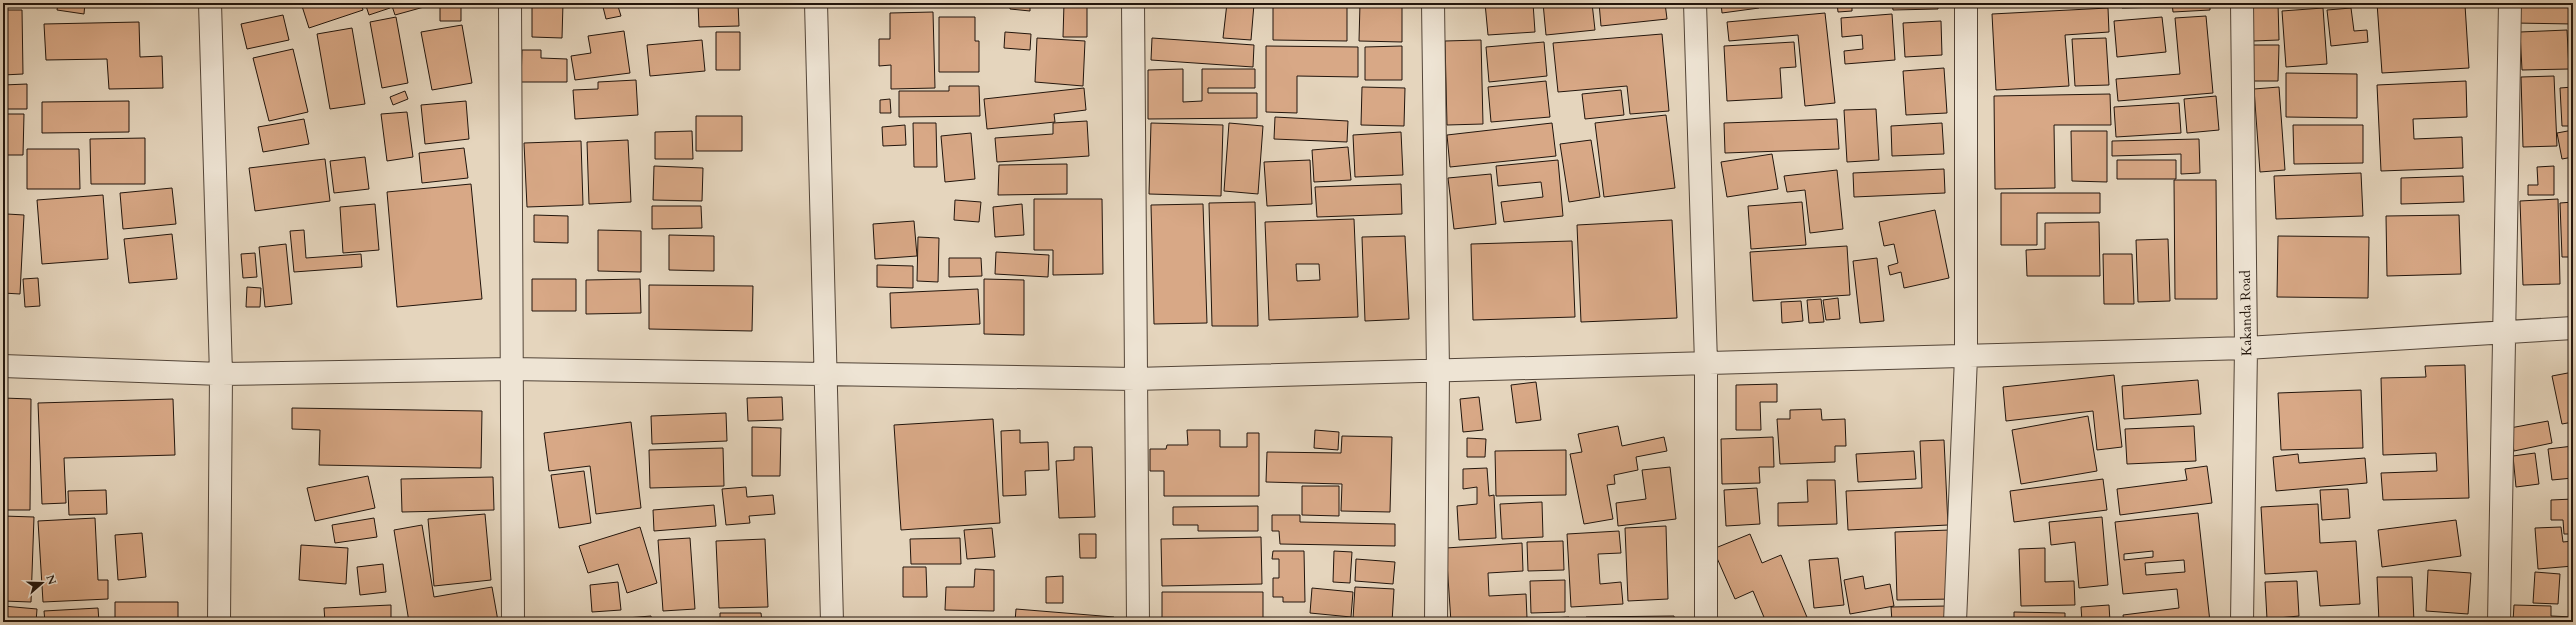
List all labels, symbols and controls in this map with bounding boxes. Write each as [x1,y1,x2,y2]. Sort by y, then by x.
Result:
street label: Kakanda Road [2236,269,2256,356]
north arrow [22,563,62,603]
text: N [42,573,60,587]

